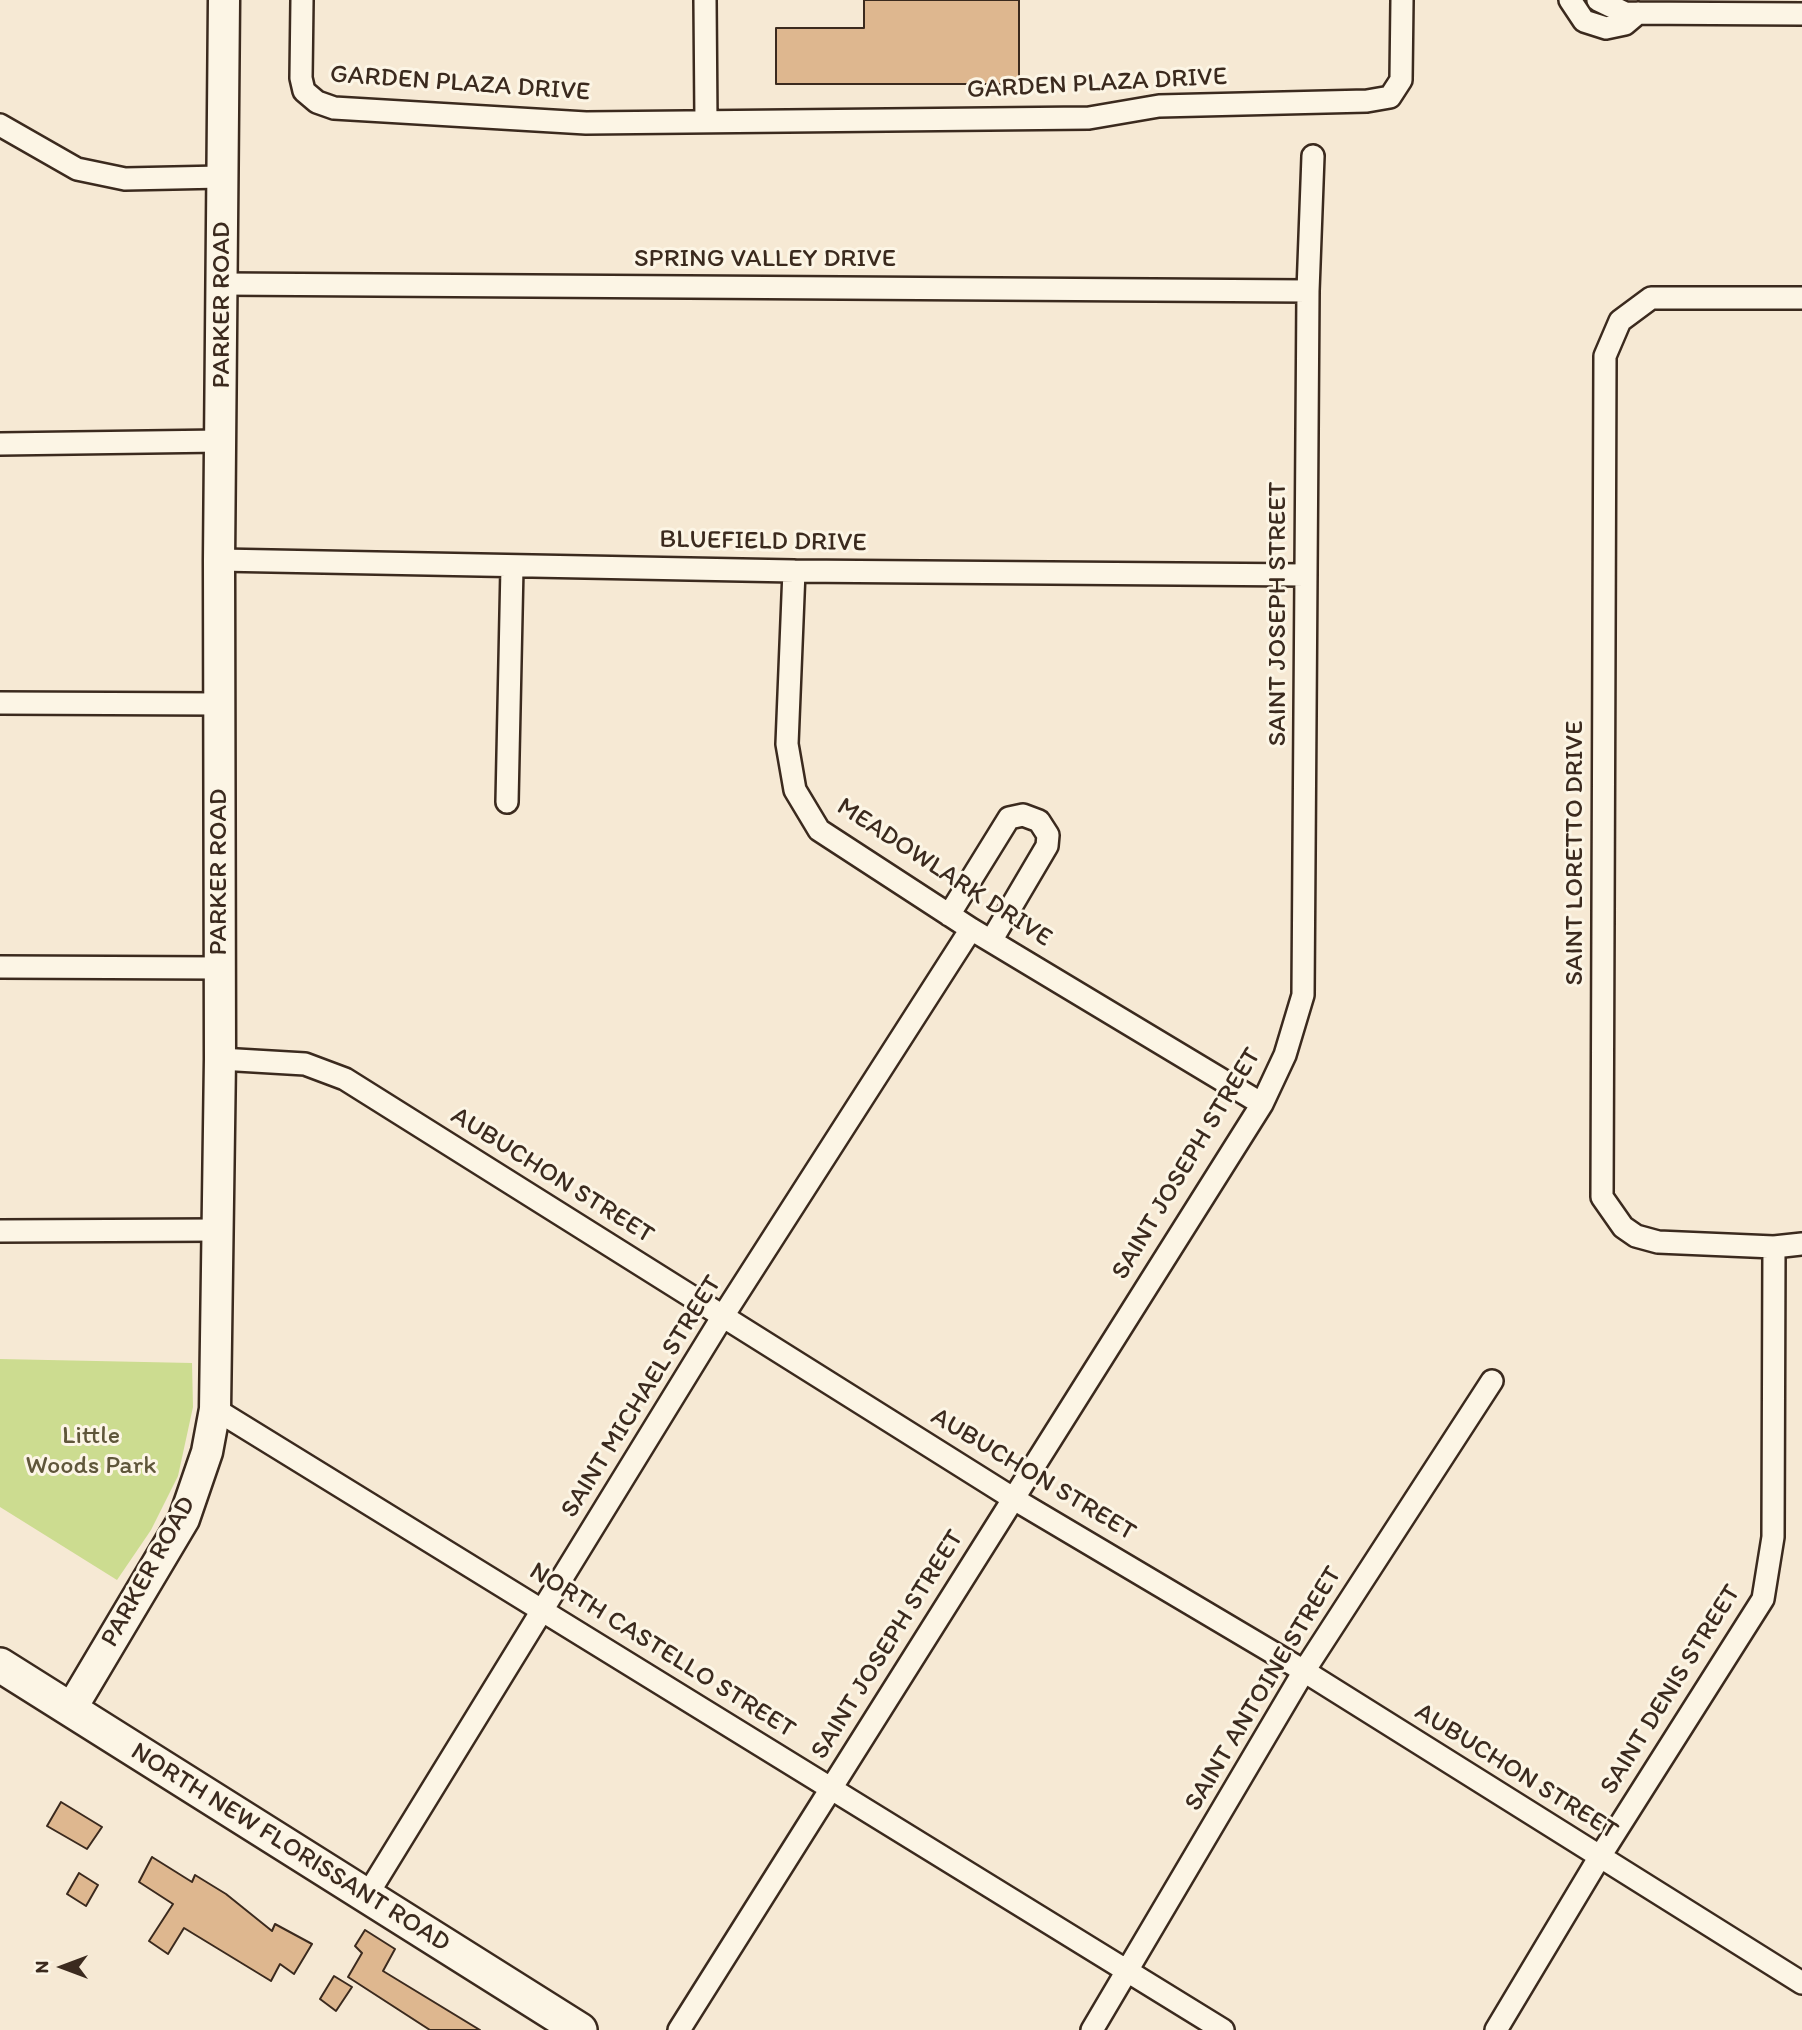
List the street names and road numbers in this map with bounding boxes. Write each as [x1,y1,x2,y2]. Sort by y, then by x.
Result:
street label: GARDEN PLAZA DRIVE [329,59,591,109]
street label: GARDEN PLAZA DRIVE [966,62,1228,106]
street label: PARKER ROAD [206,221,238,389]
street label: SPRING VALLEY DRIVE [634,243,896,275]
street label: SAINT JOSEPH STREET [1262,482,1294,746]
street label: BLUEFIELD DRIVE [659,525,867,559]
street label: SAINT LORETTO DRIVE [1559,721,1591,985]
street label: PARKER ROAD [203,788,235,956]
street label: MEADOWLARK DRIVE [831,792,1057,954]
street label: SAINT JOSEPH STREET [1106,1043,1268,1285]
street label: AUBUCHON STREET [445,1101,659,1251]
street label: SAINT MICHAEL STREET [555,1270,729,1524]
street label: AUBUCHON STREET [925,1401,1141,1549]
street label: PARKER ROAD [95,1491,203,1653]
street label: SAINT JOSEPH STREET [805,1525,971,1765]
street label: NORTH CASTELLO STREET [523,1556,801,1746]
street label: SAINT ANTOINE STREET [1179,1561,1349,1817]
street label: SAINT DENIS STREET [1594,1580,1748,1800]
street label: AUBUCHON STREET [1409,1697,1623,1847]
street label: NORTH NEW FLORISSANT ROAD [125,1737,455,1959]

